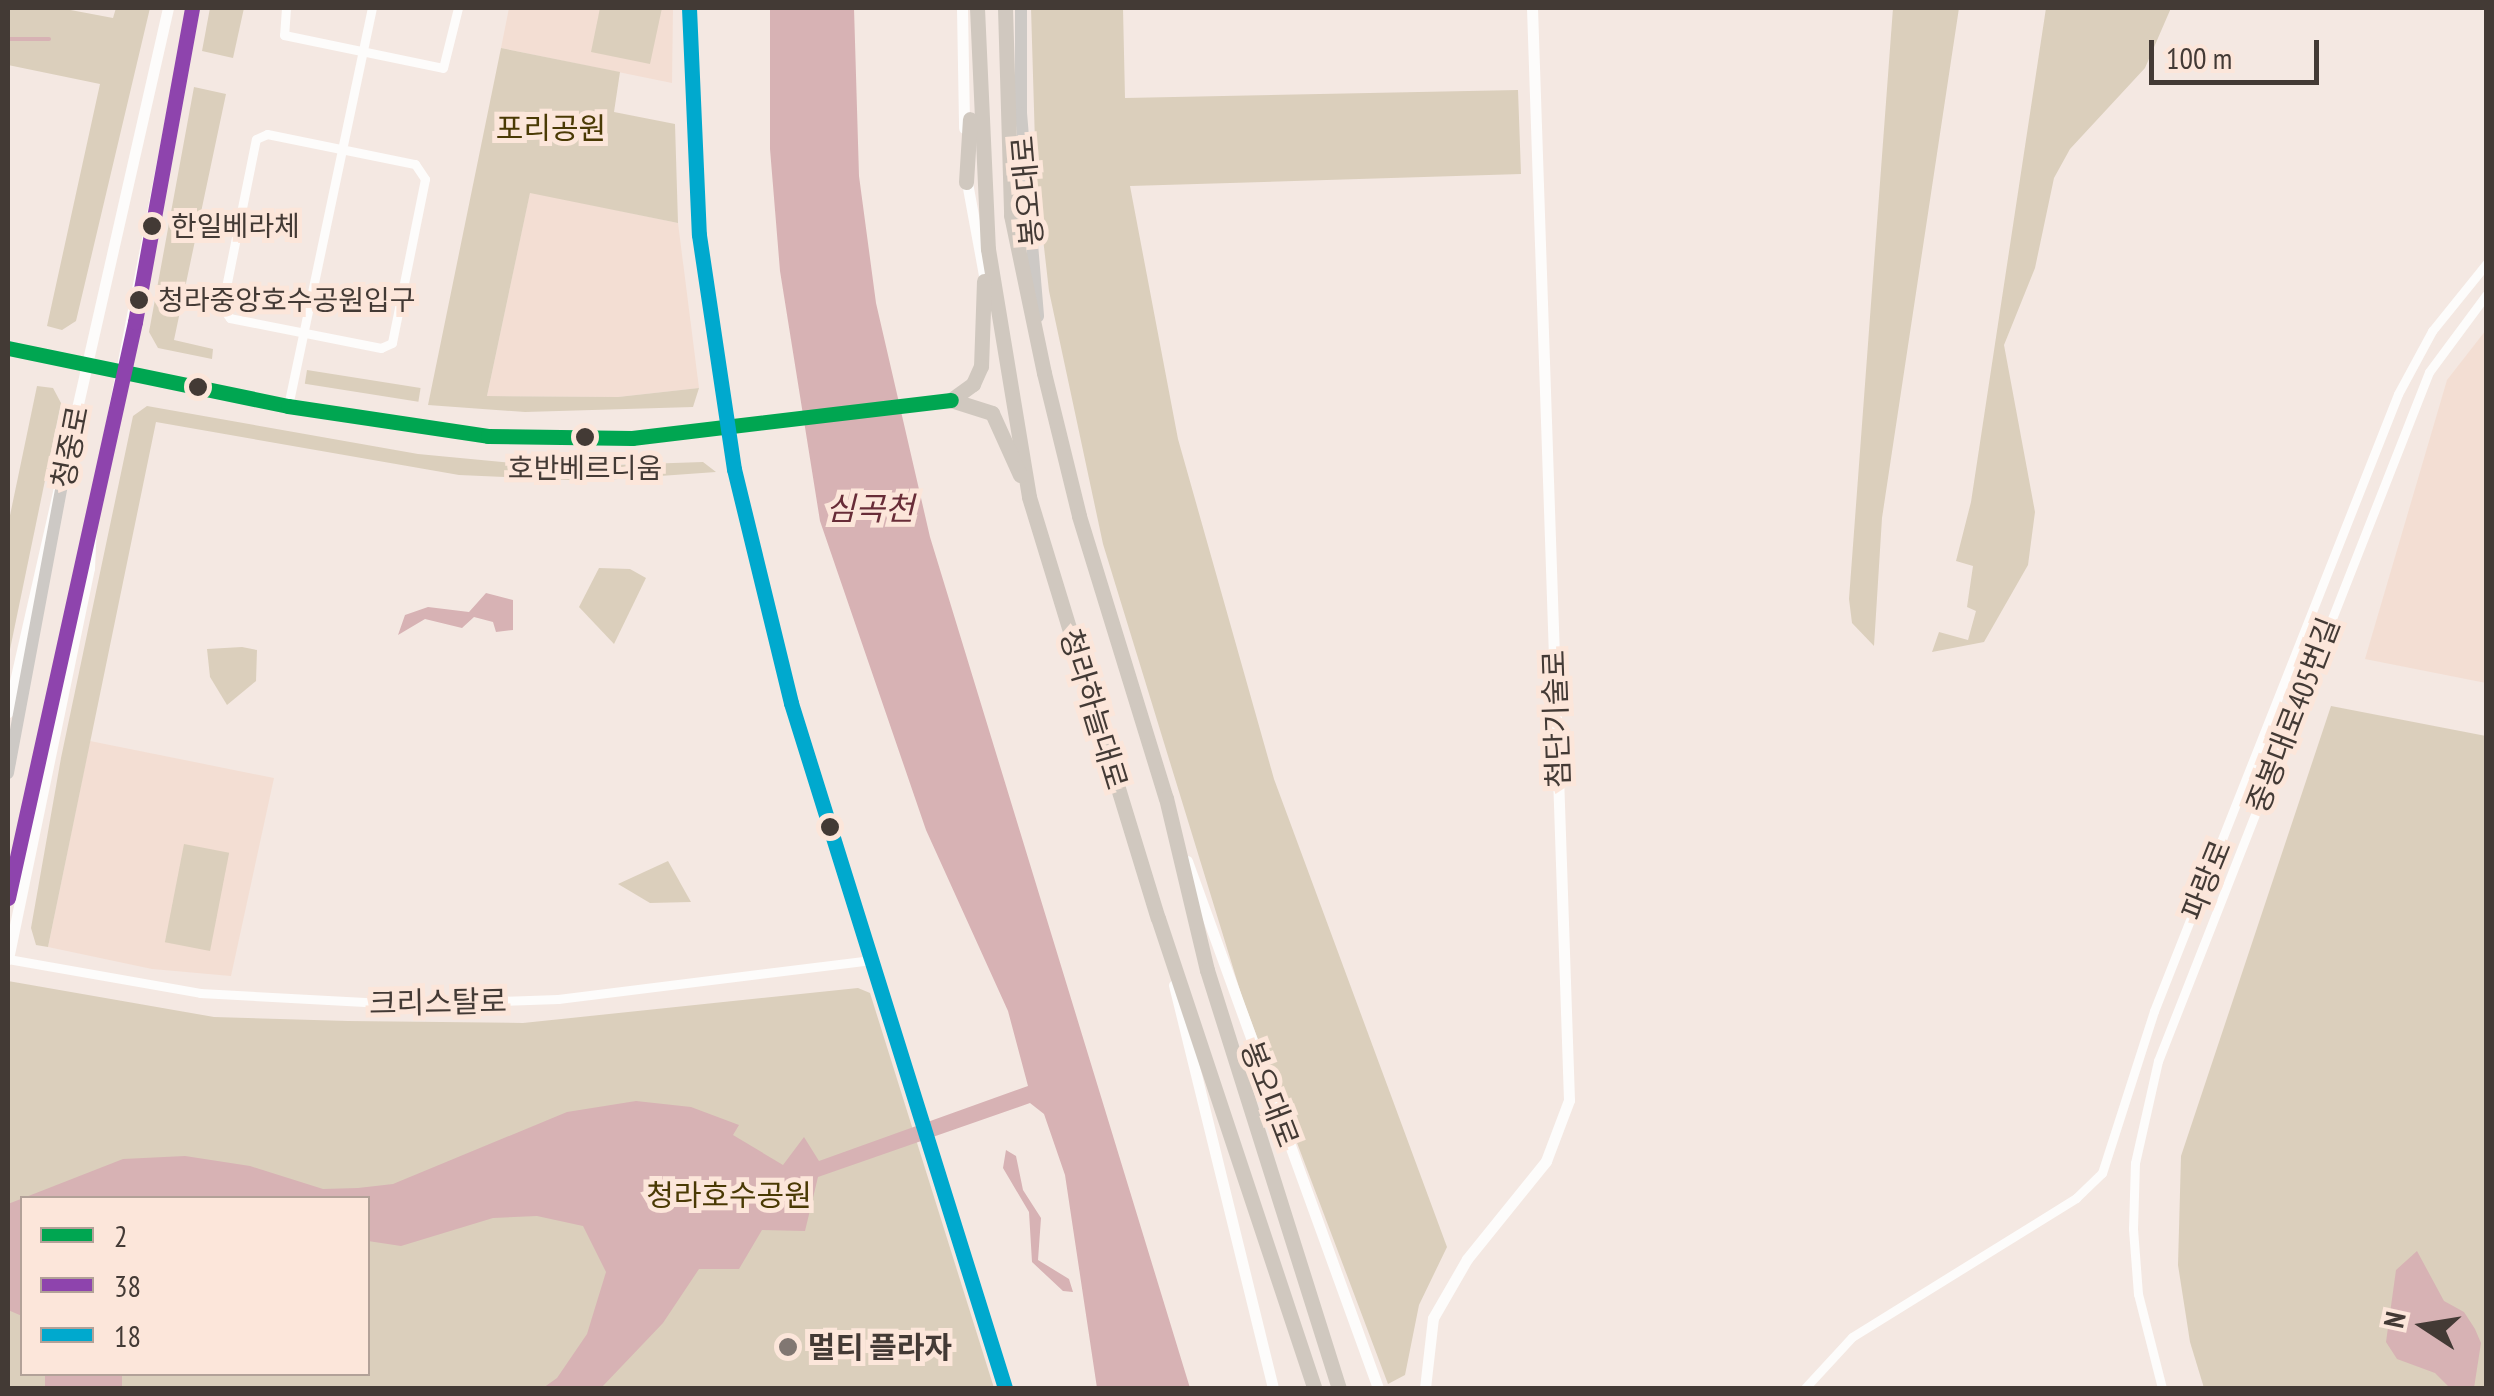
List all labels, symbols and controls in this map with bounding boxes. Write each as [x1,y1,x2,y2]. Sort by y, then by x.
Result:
scale bar [2154,20,2324,82]
text: 100 m [2166,38,2232,77]
park label: 포리공원 [496,110,606,146]
street label: 봉오대로 [1004,134,1050,248]
place label: 한일베라체 [171,209,300,243]
marker: 한일베라체 [142,216,162,236]
place label: 청라중앙호수공원입구 [158,283,416,317]
marker: 청라중앙호수공원입구 [129,290,149,310]
unlabelled marker [188,377,208,397]
street label: 청중로 [44,403,96,491]
marker: 호반베르디움 [575,427,595,447]
place label: 호반베르디움 [508,451,662,485]
water label: 심곡천 [826,489,914,527]
street label: 중봉대로405번길 [2239,612,2347,818]
street label: 청라하늘대로 [1053,625,1135,793]
street label: 첨단기술로 [1536,649,1576,789]
unlabelled marker [820,817,840,837]
street label: 파랑로 [2174,835,2238,925]
street label: 크리스탈로 [369,983,507,1021]
street label: 봉오대로 [1233,1036,1307,1152]
park label: 청라호수공원 [646,1177,812,1213]
legend [20,1196,370,1376]
text: 2 [114,1216,128,1255]
text: 38 [114,1266,141,1305]
north arrow [2374,1276,2474,1376]
text: N [2374,1308,2414,1331]
text: 18 [114,1316,141,1355]
place label: 멀티 플라자 [808,1329,952,1365]
marker: 멀티 플라자 [777,1336,799,1358]

